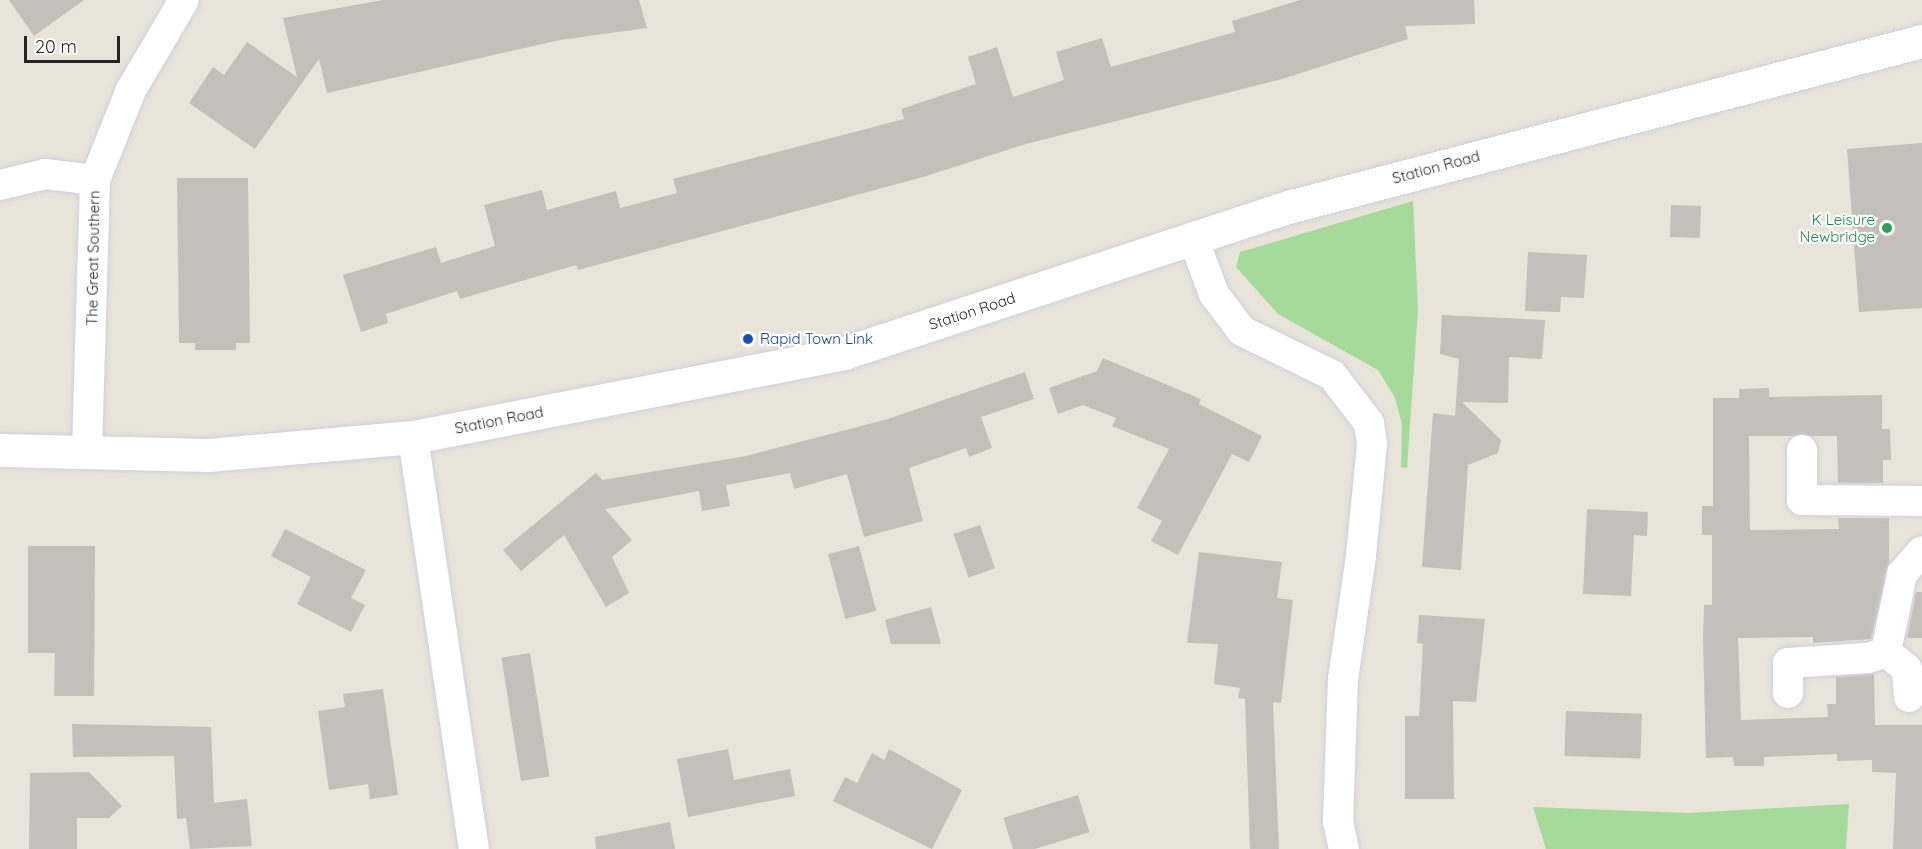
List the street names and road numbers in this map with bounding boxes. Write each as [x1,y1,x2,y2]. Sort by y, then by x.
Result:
street label: Station Road [1390,147,1482,187]
street label: The Great Southern [83,190,103,326]
street label: Station Road [926,289,1018,333]
street label: Station Road [453,403,545,437]

